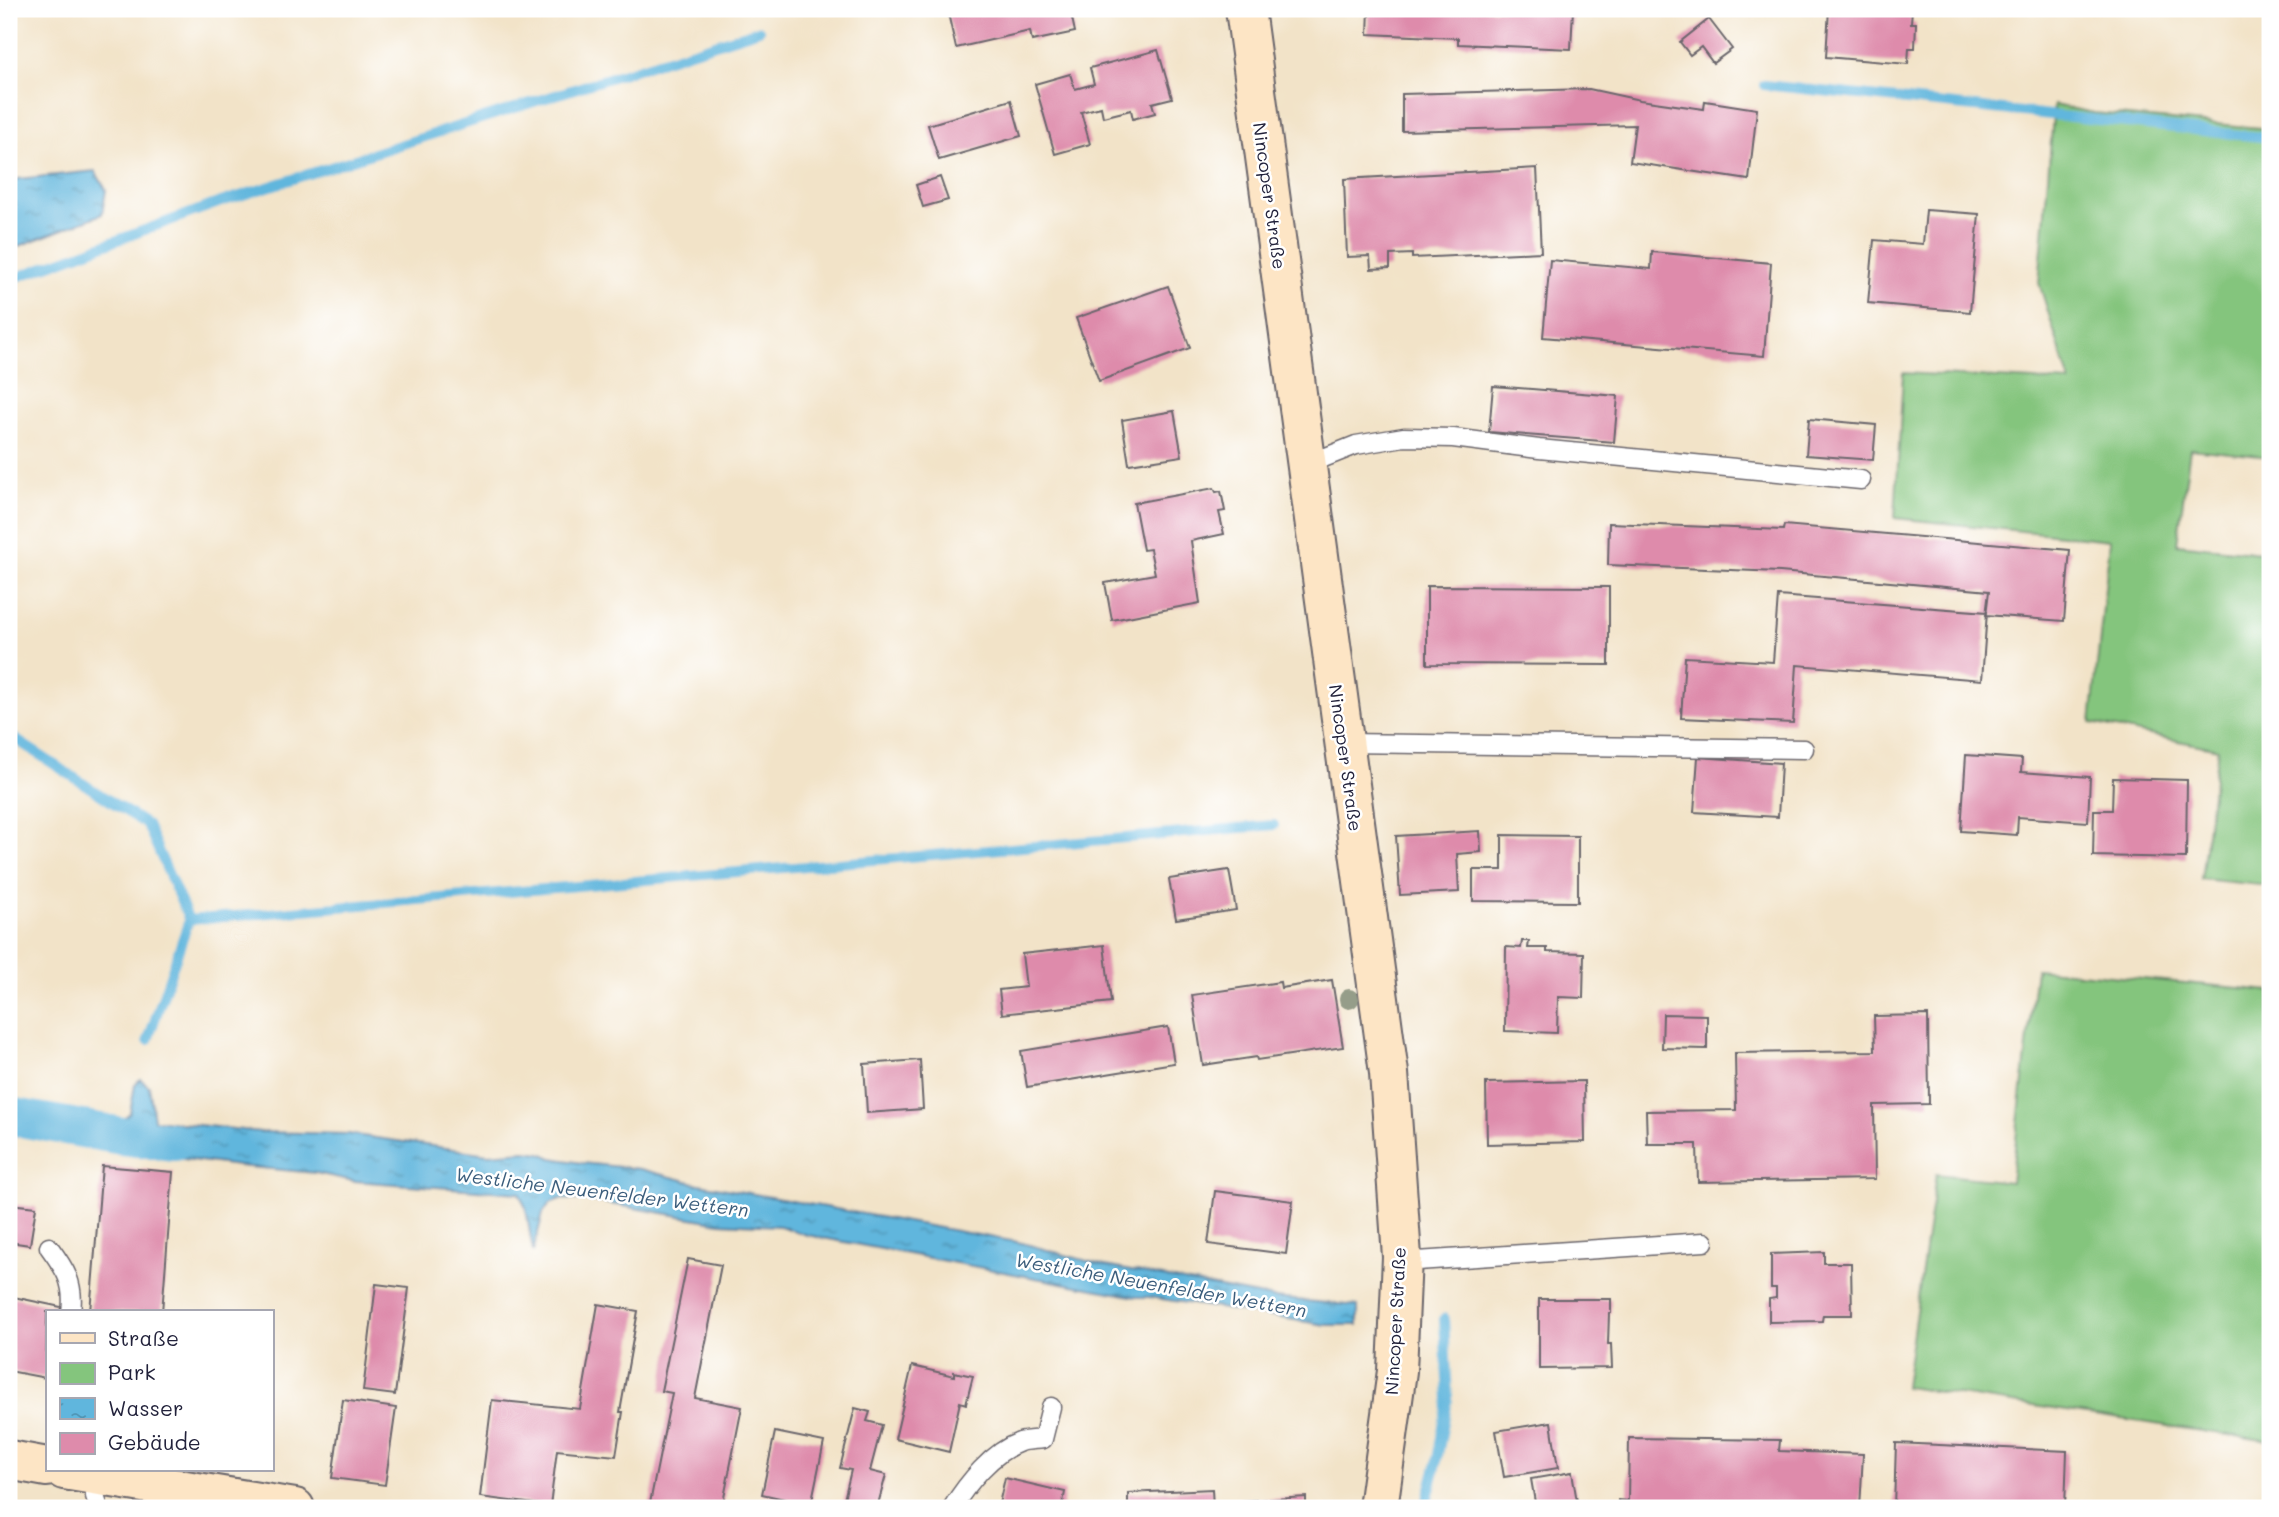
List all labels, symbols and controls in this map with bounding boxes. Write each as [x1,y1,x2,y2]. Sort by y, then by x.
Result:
street label: Nincoper Straße [1248,121,1292,271]
street label: Nincoper Straße [1324,683,1368,833]
water label: Westliche Neuenfelder Wettern [454,1161,750,1222]
street label: Nincoper Straße [1379,1246,1411,1395]
water label: Westliche Neuenfelder Wettern [1014,1247,1309,1322]
legend [46,1310,273,1472]
text: Straße [108,1324,179,1351]
text: Park [108,1358,156,1385]
text: Wasser [108,1394,183,1421]
text: Gebäude [108,1428,201,1455]

